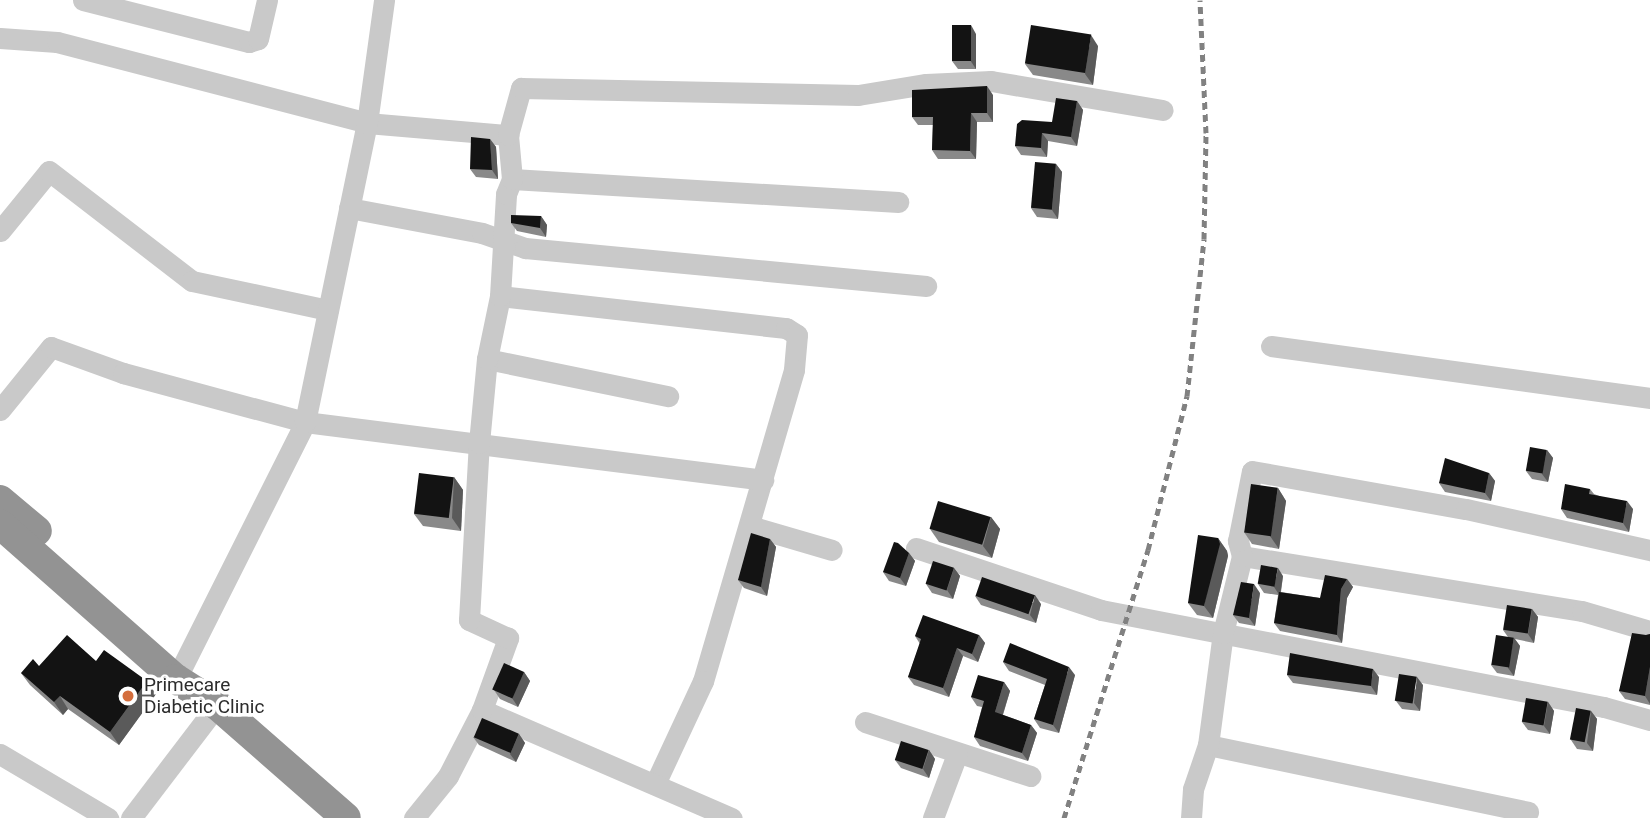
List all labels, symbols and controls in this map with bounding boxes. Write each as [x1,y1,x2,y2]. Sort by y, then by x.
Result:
place label: Primecare Diabetic Clinic [144,674,264,718]
marker: Primecare Diabetic Clinic [118,686,138,706]

